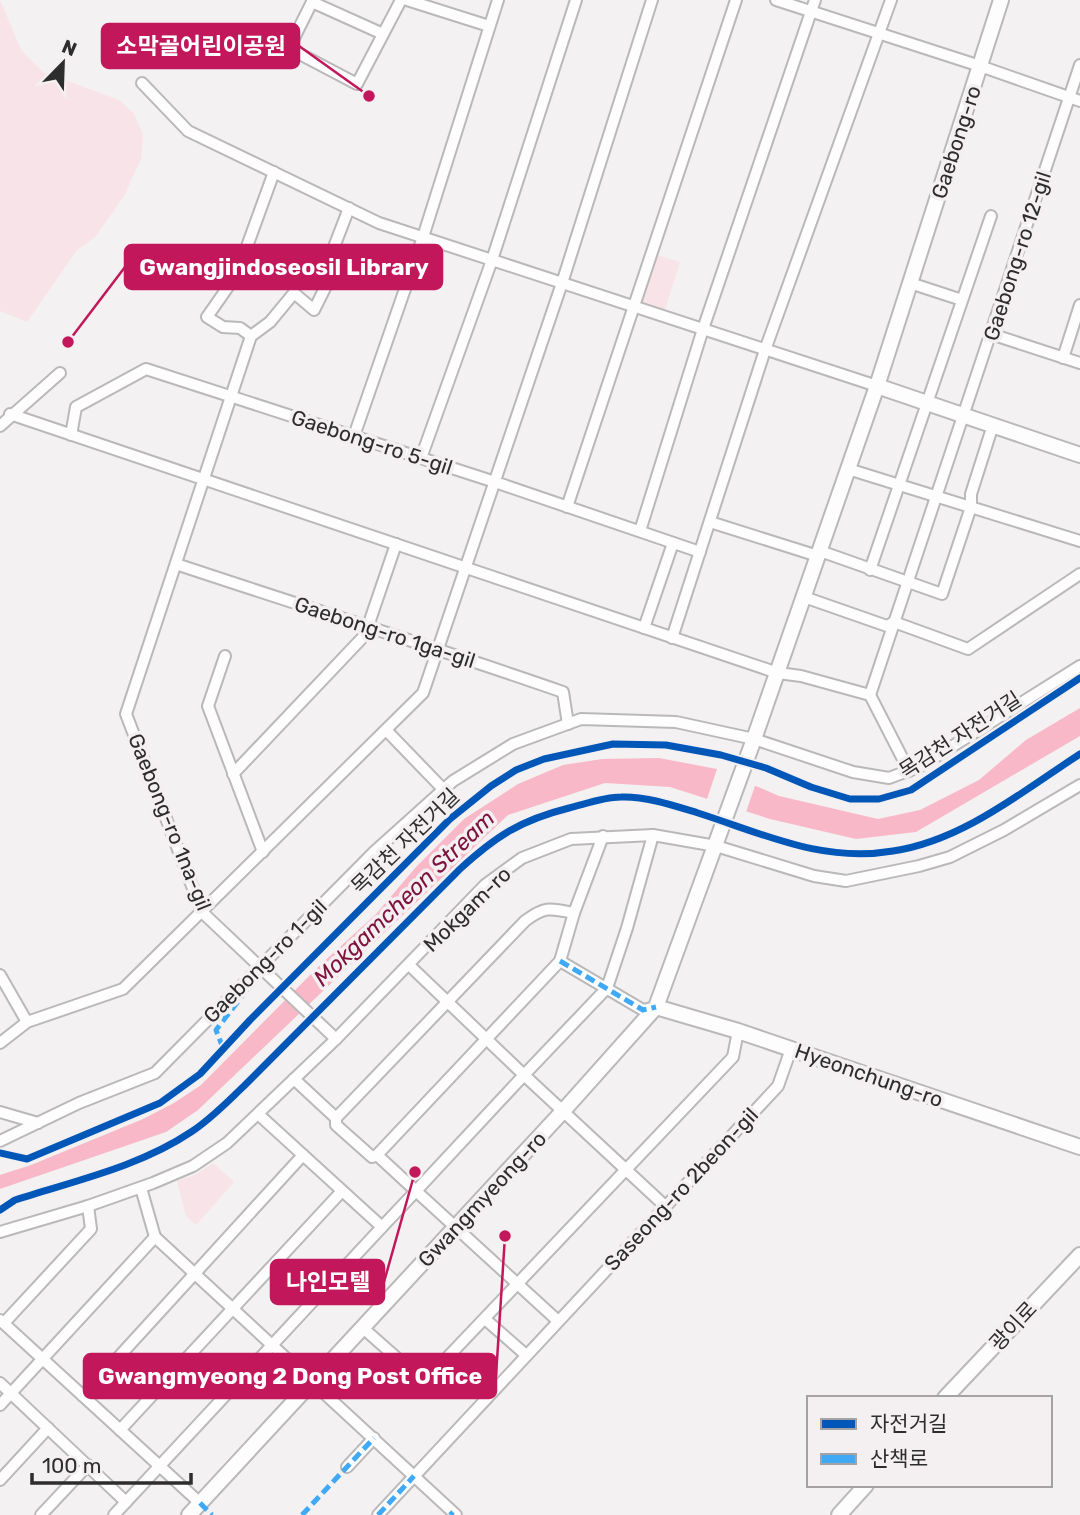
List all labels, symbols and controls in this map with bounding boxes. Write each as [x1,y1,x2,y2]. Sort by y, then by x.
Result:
callout: 소막골어린이공원 [102,24,299,68]
north arrow [28,28,98,98]
text: 소막골어린이공원 [116,32,286,60]
text: N [59,35,80,61]
street label: Gaebong-ro [926,82,986,202]
street label: Gaebong-ro 12-gil [978,168,1056,344]
callout: Gwangjindoseosil Library [125,245,442,289]
text: Gwangjindoseosil Library [139,253,429,281]
street label: Gaebong-ro 5-gil [288,404,456,480]
street label: Gaebong-ro 1ga-gil [291,591,479,673]
street label: 목감천 자전거길 [894,686,1026,784]
street label: Gaebong-ro 1na-gil [123,730,217,914]
street label: 목감천 자전거길 [346,783,464,899]
water label: Mokgamcheon Stream [307,804,501,992]
street label: Mokgam-ro [418,861,516,957]
street label: Gaebong-ro 1-gil [198,894,332,1028]
street label: Hyeonchung-ro [792,1038,946,1112]
street label: Saseong-ro 2beon-gil [599,1102,763,1276]
street label: Gwangmyeong-ro [413,1126,551,1272]
callout: 나인모텔 [271,1260,384,1304]
text: 나인모텔 [286,1268,370,1296]
street label: 광이로 [984,1296,1042,1356]
callout: Gwangmyeong 2 Dong Post Office [84,1354,496,1398]
text: Gwangmyeong 2 Dong Post Office [98,1362,482,1390]
legend [807,1396,1052,1487]
text: 자전거길 [870,1411,947,1436]
scale bar [32,1442,191,1486]
text: 산책로 [870,1446,928,1471]
text: 100 m [42,1453,101,1478]

